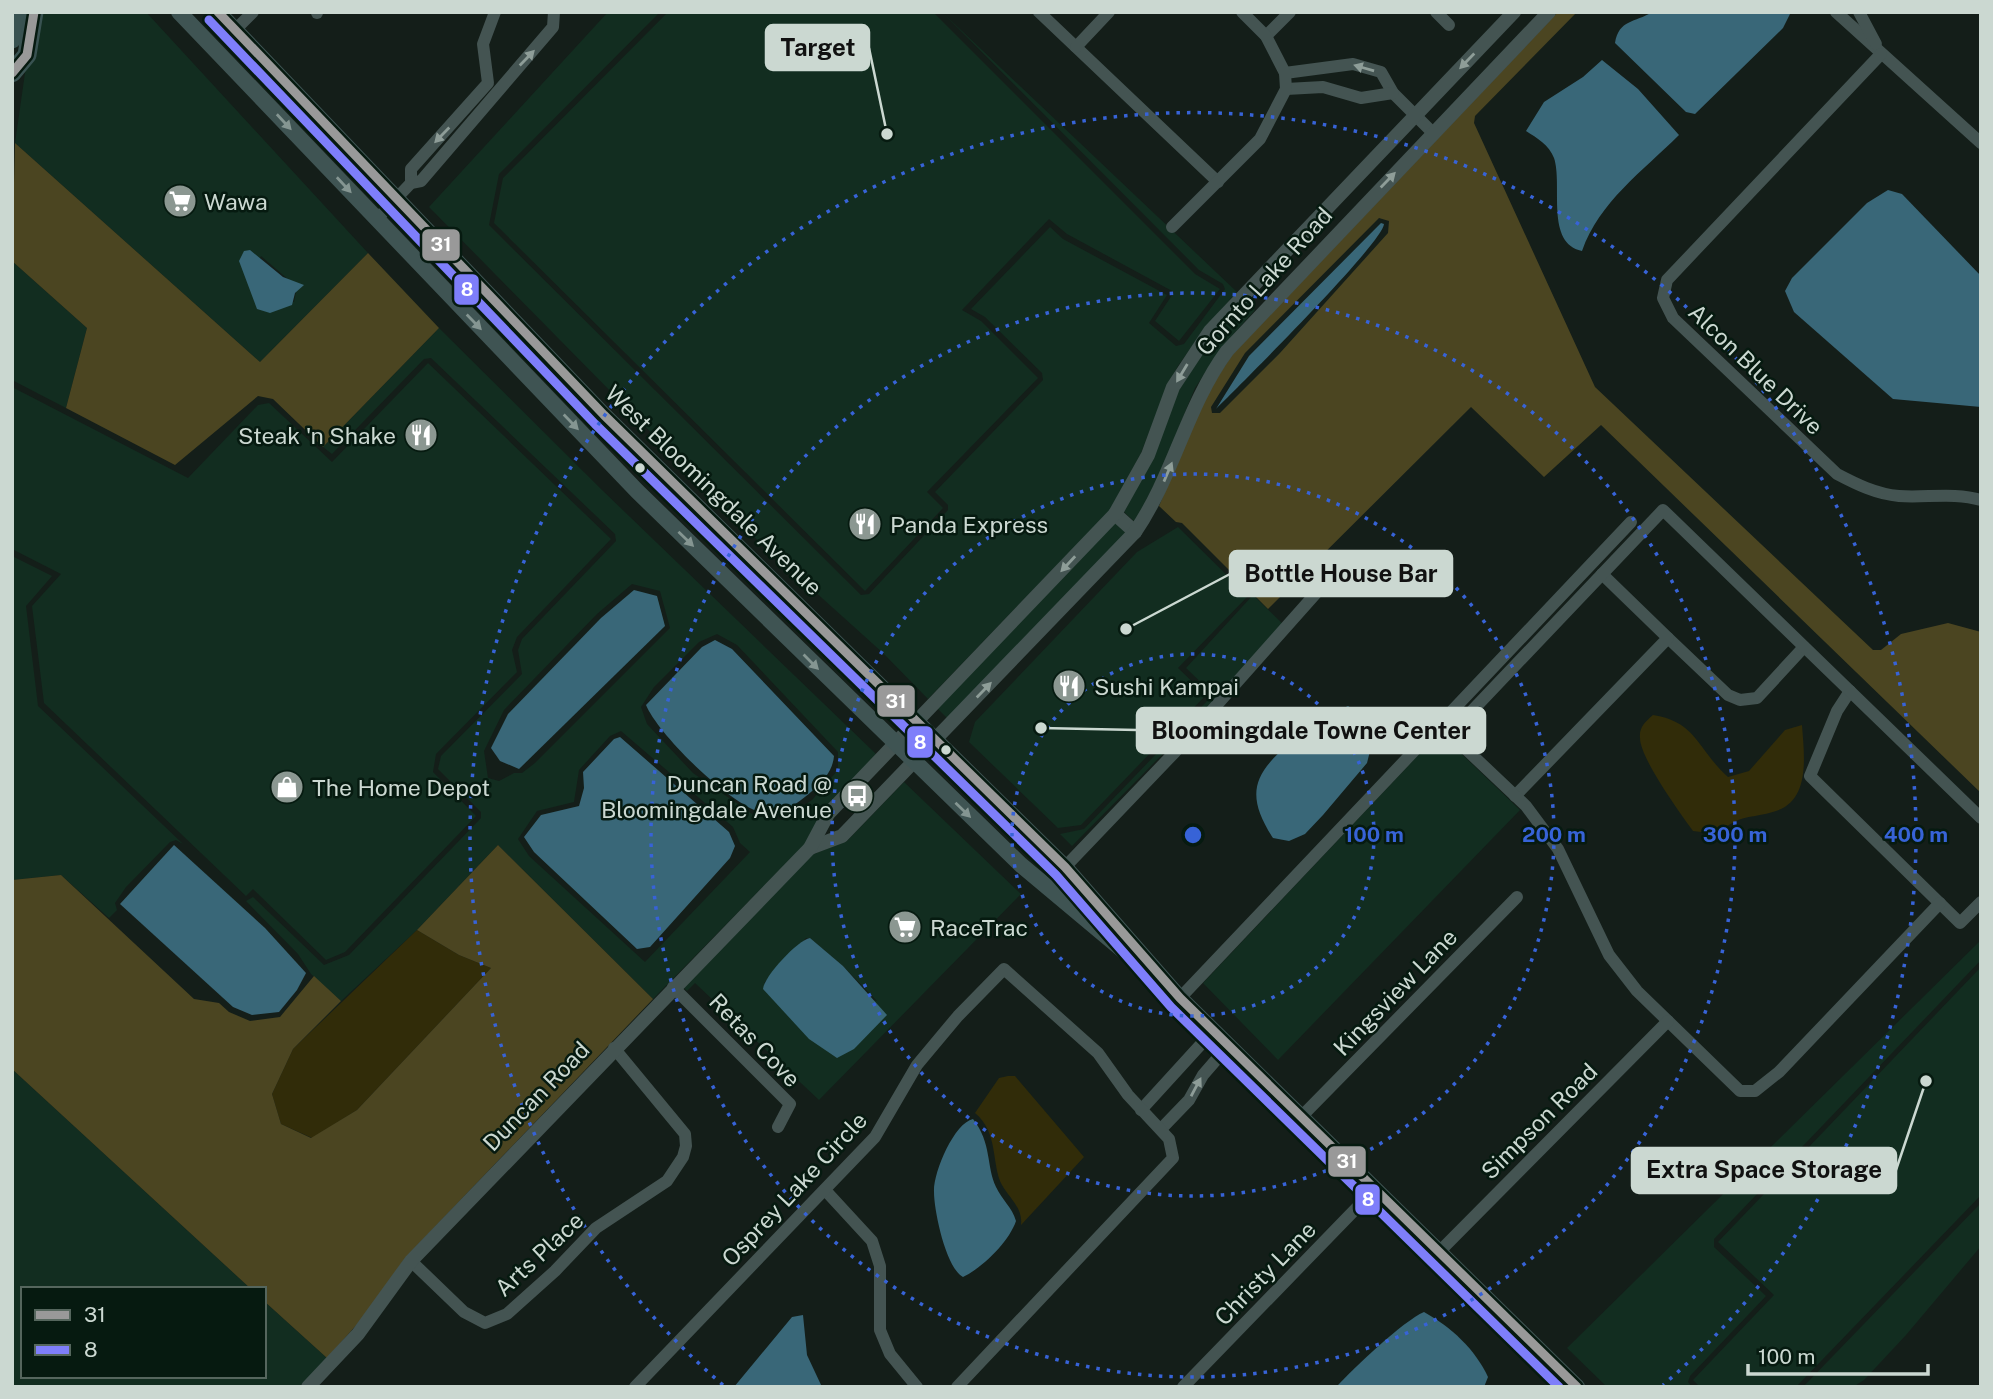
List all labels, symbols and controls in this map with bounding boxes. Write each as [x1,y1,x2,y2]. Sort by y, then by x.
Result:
callout: Target [766,25,869,70]
text: Target [781,33,855,61]
one-way arrow [519,50,535,67]
one-way arrow [1459,52,1475,69]
one-way arrow [1353,62,1374,72]
one-way arrow [275,113,291,130]
one-way arrow [435,126,451,143]
one-way arrow [1379,172,1395,189]
one-way arrow [335,176,351,193]
supermarket icon: Wawa [161,182,199,220]
place label: Wawa [204,188,268,215]
street label: Gornto Lake Road [1191,201,1337,361]
line badge: 31 [421,228,461,262]
text: 31 [431,233,451,255]
line badge: 8 [453,273,480,306]
text: 8 [461,278,473,300]
street label: Alcon Blue Drive [1683,298,1829,440]
one-way arrow [466,313,482,330]
one-way arrow [1175,364,1188,383]
street label: West Bloomingdale Avenue [600,379,828,601]
one-way arrow [562,413,578,430]
restaurant icon: Steak 'n Shake [402,416,440,454]
place label: Steak 'n Shake [238,422,396,449]
unlabelled marker [633,461,647,475]
one-way arrow [1162,462,1173,483]
restaurant icon: Panda Express [846,505,884,543]
place label: Panda Express [890,511,1048,538]
one-way arrow [677,530,694,546]
callout: Bottle House Bar [1230,551,1452,596]
one-way arrow [1061,555,1077,572]
text: Bottle House Bar [1244,559,1438,587]
one-way arrow [802,653,819,669]
restaurant icon: Sushi Kampai [1050,667,1088,705]
place label: Sushi Kampai [1094,673,1239,700]
one-way arrow [976,682,993,699]
line badge: 31 [876,684,916,718]
text: 31 [886,690,906,712]
callout: Bloomingdale Towne Center [1137,708,1485,753]
text: Bloomingdale Towne Center [1151,716,1471,744]
line badge: 8 [906,725,934,759]
text: 8 [914,731,926,753]
unlabelled marker [939,743,953,757]
shop icon: The Home Depot [268,768,306,806]
place label: Duncan Road @ Bloomingdale Avenue [601,770,832,823]
place label: The Home Depot [312,774,490,801]
bus stop icon: Duncan Road @ Bloomingdale Avenue [838,777,876,815]
one-way arrow [954,801,971,817]
text: 100 m [1344,822,1404,847]
text: 200 m [1522,822,1586,847]
text: 300 m [1703,822,1767,847]
text: 400 m [1884,822,1948,847]
centre of rings [1181,823,1205,847]
supermarket icon: RaceTrac [886,908,924,946]
place label: RaceTrac [930,914,1028,941]
street label: Kingsview Lane [1328,923,1462,1061]
street label: Retas Cove [704,988,806,1092]
street label: Duncan Road [477,1036,595,1156]
street label: Simpson Road [1475,1057,1603,1185]
one-way arrow [1190,1077,1202,1097]
street label: Osprey Lake Circle [716,1107,872,1271]
line badge: 31 [1327,1145,1367,1178]
callout: Extra Space Storage [1632,1148,1896,1193]
text: 31 [1337,1150,1357,1172]
text: Extra Space Storage [1646,1155,1882,1183]
line badge: 8 [1354,1183,1381,1216]
text: 8 [1362,1188,1374,1210]
street label: Arts Place [489,1206,589,1302]
street label: Christy Lane [1209,1215,1321,1331]
legend [21,1287,266,1378]
text: 31 [84,1302,106,1327]
scale bar [1748,1332,1928,1376]
text: 8 [84,1337,98,1362]
text: 100 m [1758,1344,1815,1369]

